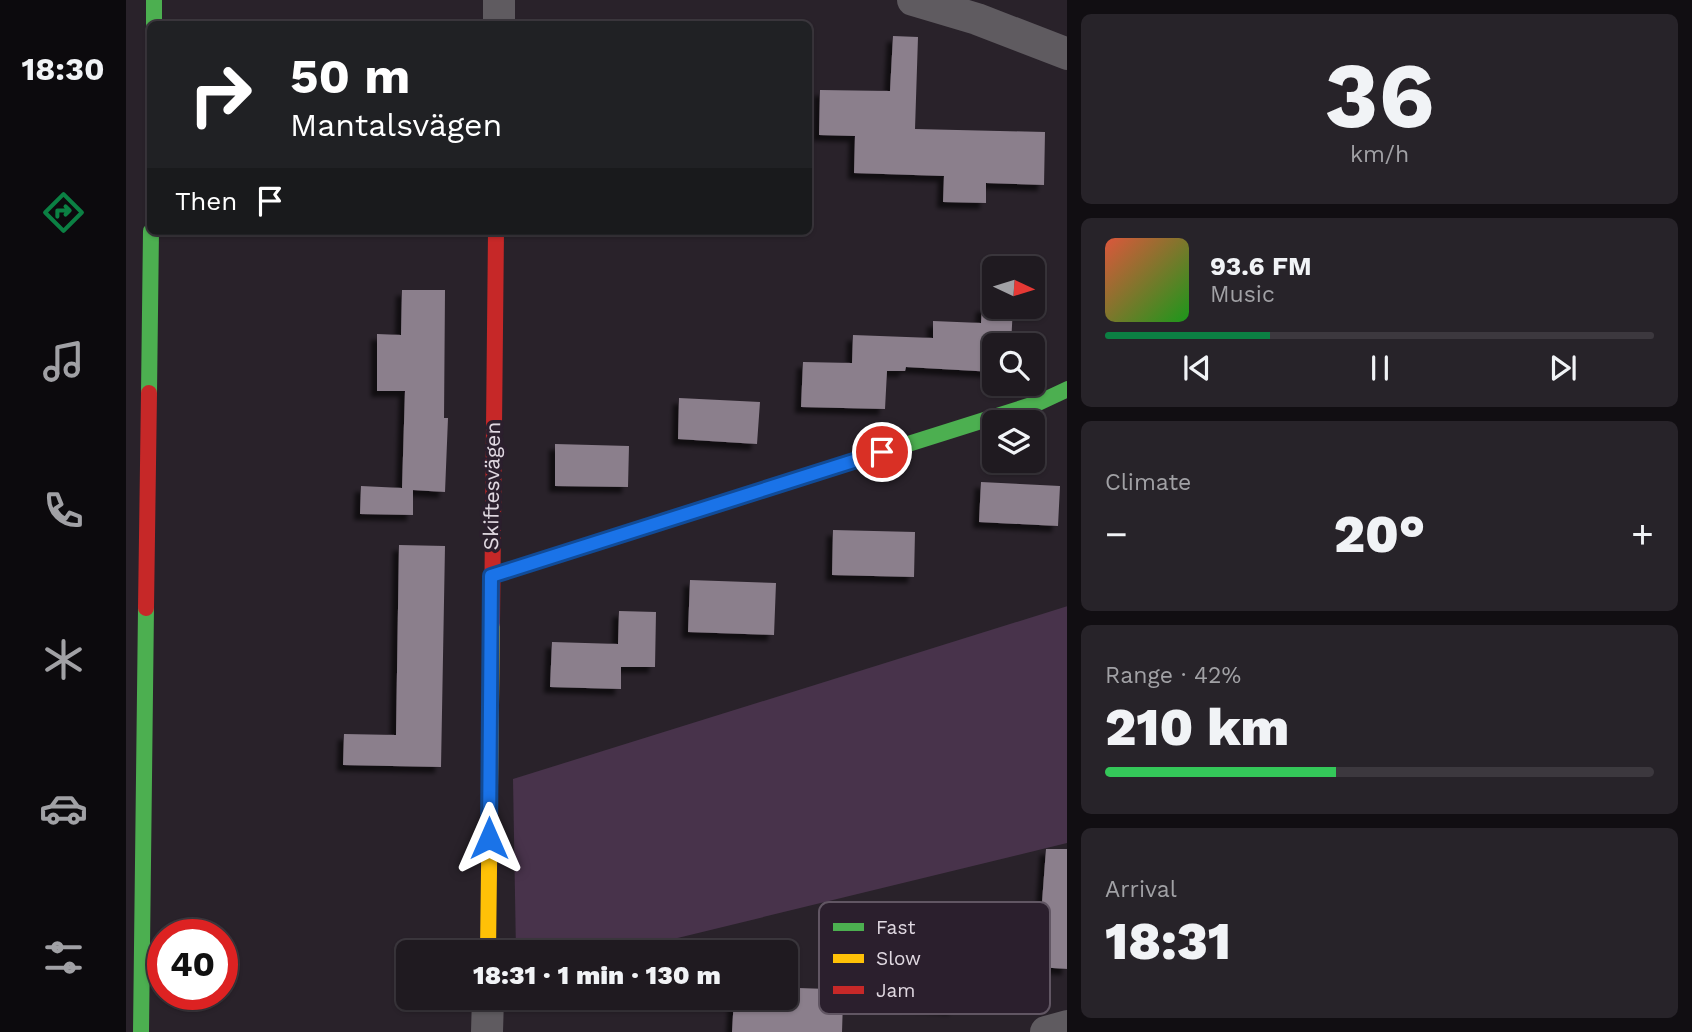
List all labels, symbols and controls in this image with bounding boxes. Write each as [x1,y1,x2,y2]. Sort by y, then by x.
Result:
text: 36 [1324,42,1435,149]
text: 50 m [290,47,410,105]
icon: right [175,49,266,140]
text: 18:30 [21,50,105,88]
text: Mantalsvägen [290,106,502,144]
text: km/h [1350,141,1409,168]
icon: arrive [251,182,289,220]
text: Then [175,186,237,216]
icon: directions [39,188,88,237]
text: 93.6 FM [1210,251,1312,281]
north arrow [982,256,1045,318]
map controls [982,256,1045,473]
text: Music [1210,281,1275,308]
button: search [982,333,1045,396]
icon: music [39,337,88,386]
icon: previous [1178,349,1216,387]
icon: pause [1361,349,1399,387]
icon: next [1544,349,1582,387]
button: layers [982,410,1045,473]
street label: Skiftesvägen [478,421,505,551]
pin [852,422,912,482]
icon: arrive [863,433,901,471]
text: Climate [1105,469,1191,496]
icon: phone [39,486,88,535]
text: 20° [1334,504,1425,565]
text: − [1105,512,1128,556]
text: + [1631,512,1654,556]
icon: climate [39,635,88,684]
text: Range · 42% [1105,662,1241,689]
text: 210 km [1105,697,1289,758]
icon: car [39,784,88,833]
position arrow [452,801,526,875]
text: Arrival [1105,876,1177,903]
legend [819,902,1050,1014]
text: 18:31 [1105,911,1231,972]
text: Fast [876,916,915,939]
speed limit sign: 40 [147,919,238,1010]
icon: filters [39,933,88,982]
text: Slow [876,947,921,970]
text: 18:31 · 1 min · 130 m [473,960,721,990]
text: Jam [876,979,915,1002]

